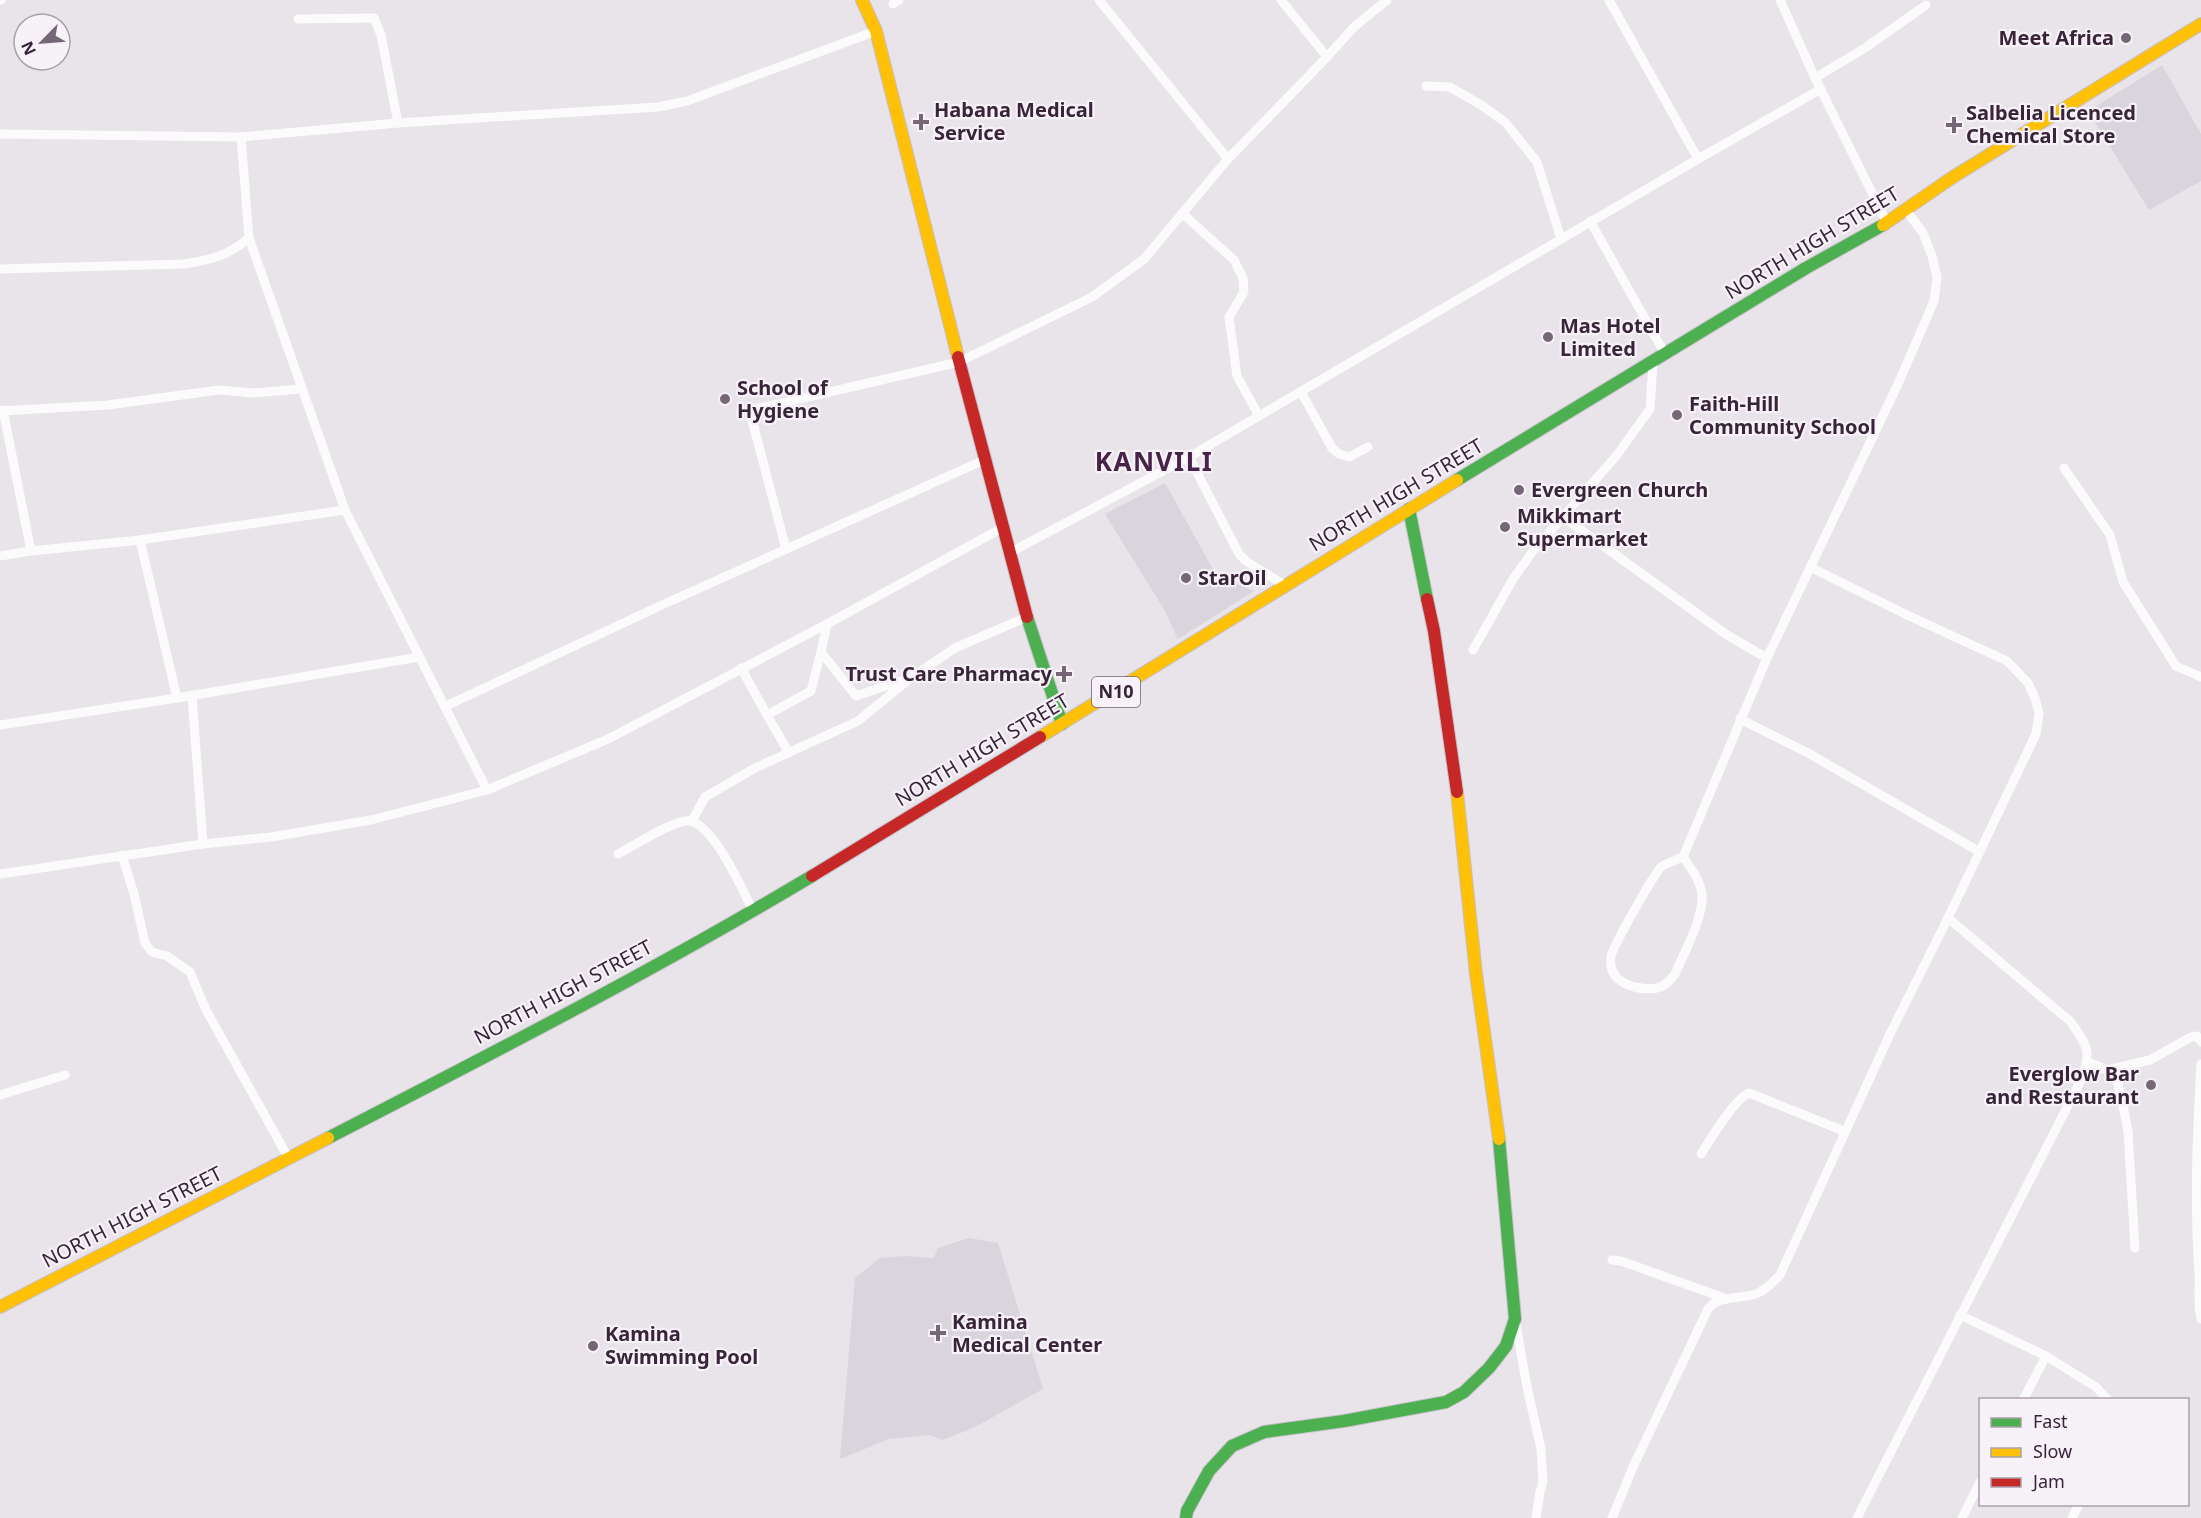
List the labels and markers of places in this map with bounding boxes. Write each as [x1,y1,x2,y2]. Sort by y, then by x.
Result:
place label: Meet Africa [1999,24,2114,51]
marker: Meet Africa [2119,31,2133,45]
place label: Habana Medical Service [934,96,1094,146]
place label: Salbelia Licenced Chemical Store [1966,99,2136,149]
marker: Habana Medical Service [912,113,930,131]
marker: Salbelia Licenced Chemical Store [1947,118,1961,132]
place label: Mas Hotel Limited [1560,312,1660,362]
marker: Mas Hotel Limited [1541,330,1555,344]
place label: School of Hygiene [737,374,829,424]
place label: Faith-Hill Community School [1689,390,1876,440]
marker: School of Hygiene [718,392,732,406]
marker: Faith-Hill Community School [1670,408,1684,422]
place label: Evergreen Church [1531,476,1708,503]
marker: Evergreen Church [1512,483,1526,497]
place label: Mikkimart Supermarket [1517,502,1648,552]
marker: Mikkimart Supermarket [1498,520,1512,534]
place label: StarOil [1198,564,1266,591]
marker: StarOil [1179,571,1193,585]
place label: Trust Care Pharmacy [846,660,1053,687]
marker: Trust Care Pharmacy [1057,667,1071,681]
place label: Everglow Bar and Restaurant [1985,1060,2139,1110]
marker: Everglow Bar and Restaurant [2144,1078,2158,1092]
place label: Kamina Medical Center [952,1308,1102,1358]
place label: Kamina Swimming Pool [605,1320,758,1370]
marker: Kamina Medical Center [929,1324,947,1342]
marker: Kamina Swimming Pool [586,1339,600,1353]

